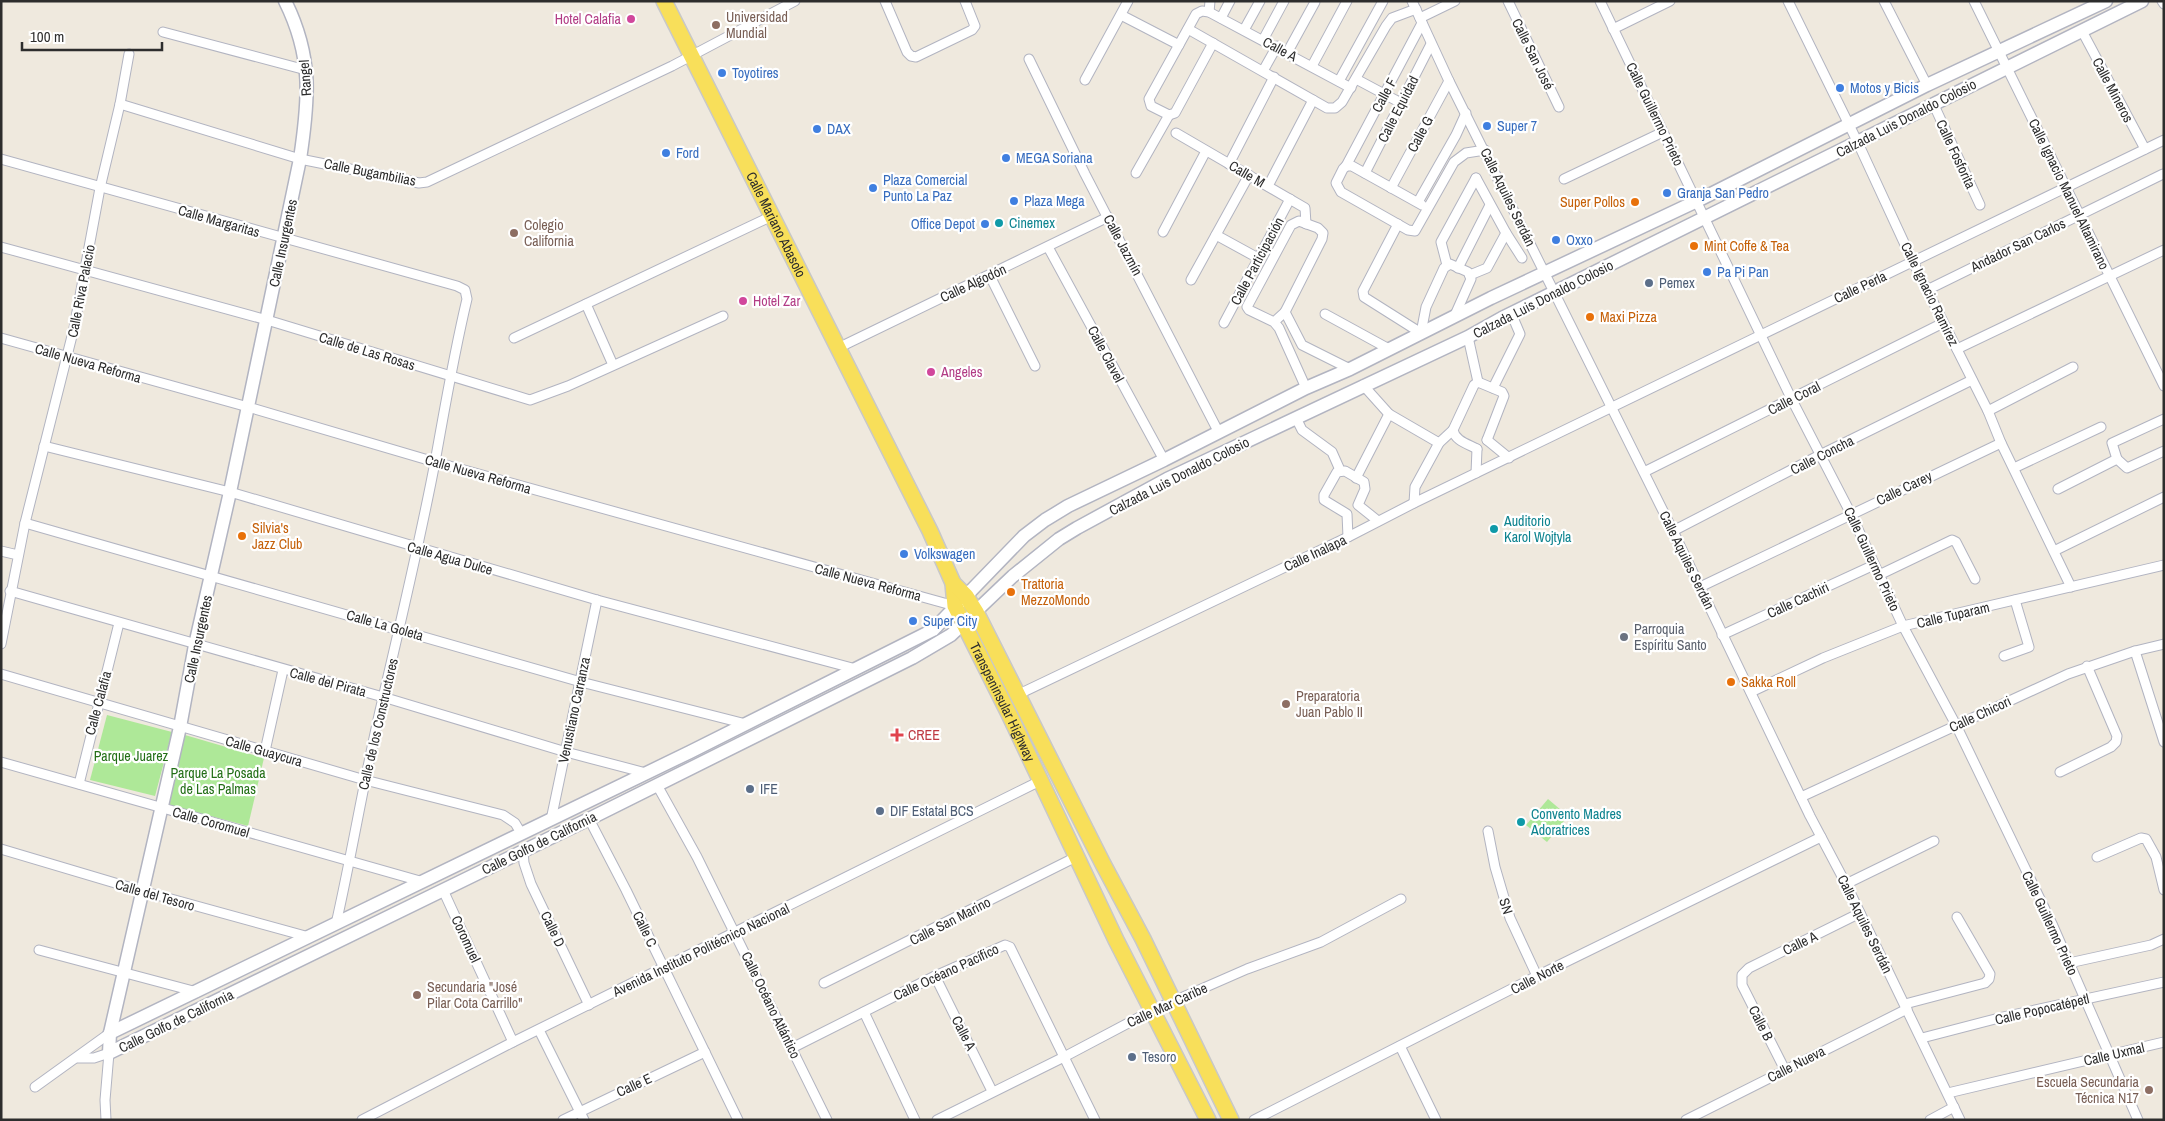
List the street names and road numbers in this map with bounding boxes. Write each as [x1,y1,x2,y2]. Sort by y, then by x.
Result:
street label: Calle San José [1508,15,1558,93]
street label: Calle A [1260,33,1301,66]
street label: Calle Mineros [2088,55,2138,126]
street label: Rangel [295,59,315,97]
street label: Calle Guillermo Prieto [1622,59,1688,169]
street label: Calle Equidad [1374,73,1422,145]
street label: Calle F [1368,75,1400,115]
street label: Calzada Luis Donaldo Colosio [1833,75,1979,161]
street label: Calle G [1403,113,1437,155]
street label: Calle Ignacio Manuel Altamirano [2025,115,2113,273]
street label: Calle Fosforita [1932,117,1980,192]
street label: Calle Aquiles Serdán [1476,145,1540,249]
street label: Calle Bugambilias [323,154,418,190]
street label: Calle M [1226,156,1268,192]
street label: Calle Mariano Abasolo [742,169,810,280]
street label: Calle Insurgentes [265,197,301,289]
street label: Calle Margaritas [176,201,262,241]
street label: Calle Jazmín [1099,211,1147,279]
street label: Calle Participación [1226,214,1288,308]
street label: Andador San Carlos [1967,214,2069,276]
street label: Calle Ignacio Ramírez [1897,239,1963,349]
street label: Calle Riva Palacio [63,243,99,339]
street label: Calzada Luis Donaldo Colosio [1470,256,1616,342]
street label: Calle Algodón [937,260,1009,306]
street label: Calle Perla [1831,267,1890,307]
street label: Calle Clavel [1084,323,1128,385]
street label: Calle de Las Rosas [317,328,417,374]
street label: Calle Nueva Reforma [33,339,144,387]
street label: Calle Coral [1765,377,1823,419]
street label: Calle Concha [1787,431,1857,479]
street label: Calzada Luis Donaldo Colosio [1106,433,1252,519]
street label: Calle Nueva Reforma [423,450,534,498]
street label: Calle Carey [1873,467,1935,509]
street label: Calle Guillermo Prieto [1840,504,1904,614]
street label: Calle Aquiles Serdán [1655,508,1719,612]
street label: Calle Inalapa [1281,530,1350,575]
street label: Calle Agua Dulce [405,537,495,579]
street label: Calle Nueva Reforma [813,559,924,605]
street label: Calle Cachiri [1764,578,1832,622]
street label: Calle Insurgentes [180,593,216,685]
street label: Calle Tuparam [1915,598,1991,632]
street label: Calle La Goleta [344,605,426,645]
street label: Transpeninsular Highway [966,639,1039,765]
street label: Venustiano Carranza [554,655,594,765]
street label: Calle de los Constructores [354,656,402,792]
street label: Calle del Pirata [288,663,369,701]
street label: Calle Calafia [81,668,115,737]
street label: Calle Chicori [1946,692,2014,736]
street label: Calle Guaycura [223,731,305,771]
street label: Calle Coromuel [170,802,252,842]
street label: Calle Golfo de California [479,807,600,879]
street label: Calle Guillermo Prieto [2018,868,2082,978]
street label: Calle Aquiles Serdán [1833,872,1897,976]
street label: Calle del Tesoro [113,875,197,915]
street label: Calle San Marino [906,893,994,949]
street label: SN [1495,896,1517,916]
street label: Avenida Instituto Politécnico Nacional [609,899,792,1001]
street label: Calle D [537,908,569,950]
street label: Calle C [629,908,661,950]
street label: Coromuel [447,913,485,965]
street label: Calle A [1780,927,1821,959]
street label: Calle Océano Pacífico [890,940,1002,1004]
street label: Calle Océano Atlántico [737,949,805,1061]
street label: Calle Norte [1507,956,1567,998]
street label: Calle Mar Caribe [1124,979,1210,1031]
street label: Calle Golfo de California [116,985,237,1057]
street label: Calle Popocatépetl [1993,989,2091,1029]
street label: Calle B [1745,1002,1778,1044]
street label: Calle A [948,1013,980,1054]
street label: Calle Uxmal [2082,1038,2146,1070]
street label: Calle Nueva [1764,1042,1828,1086]
street label: Calle E [613,1069,655,1101]

